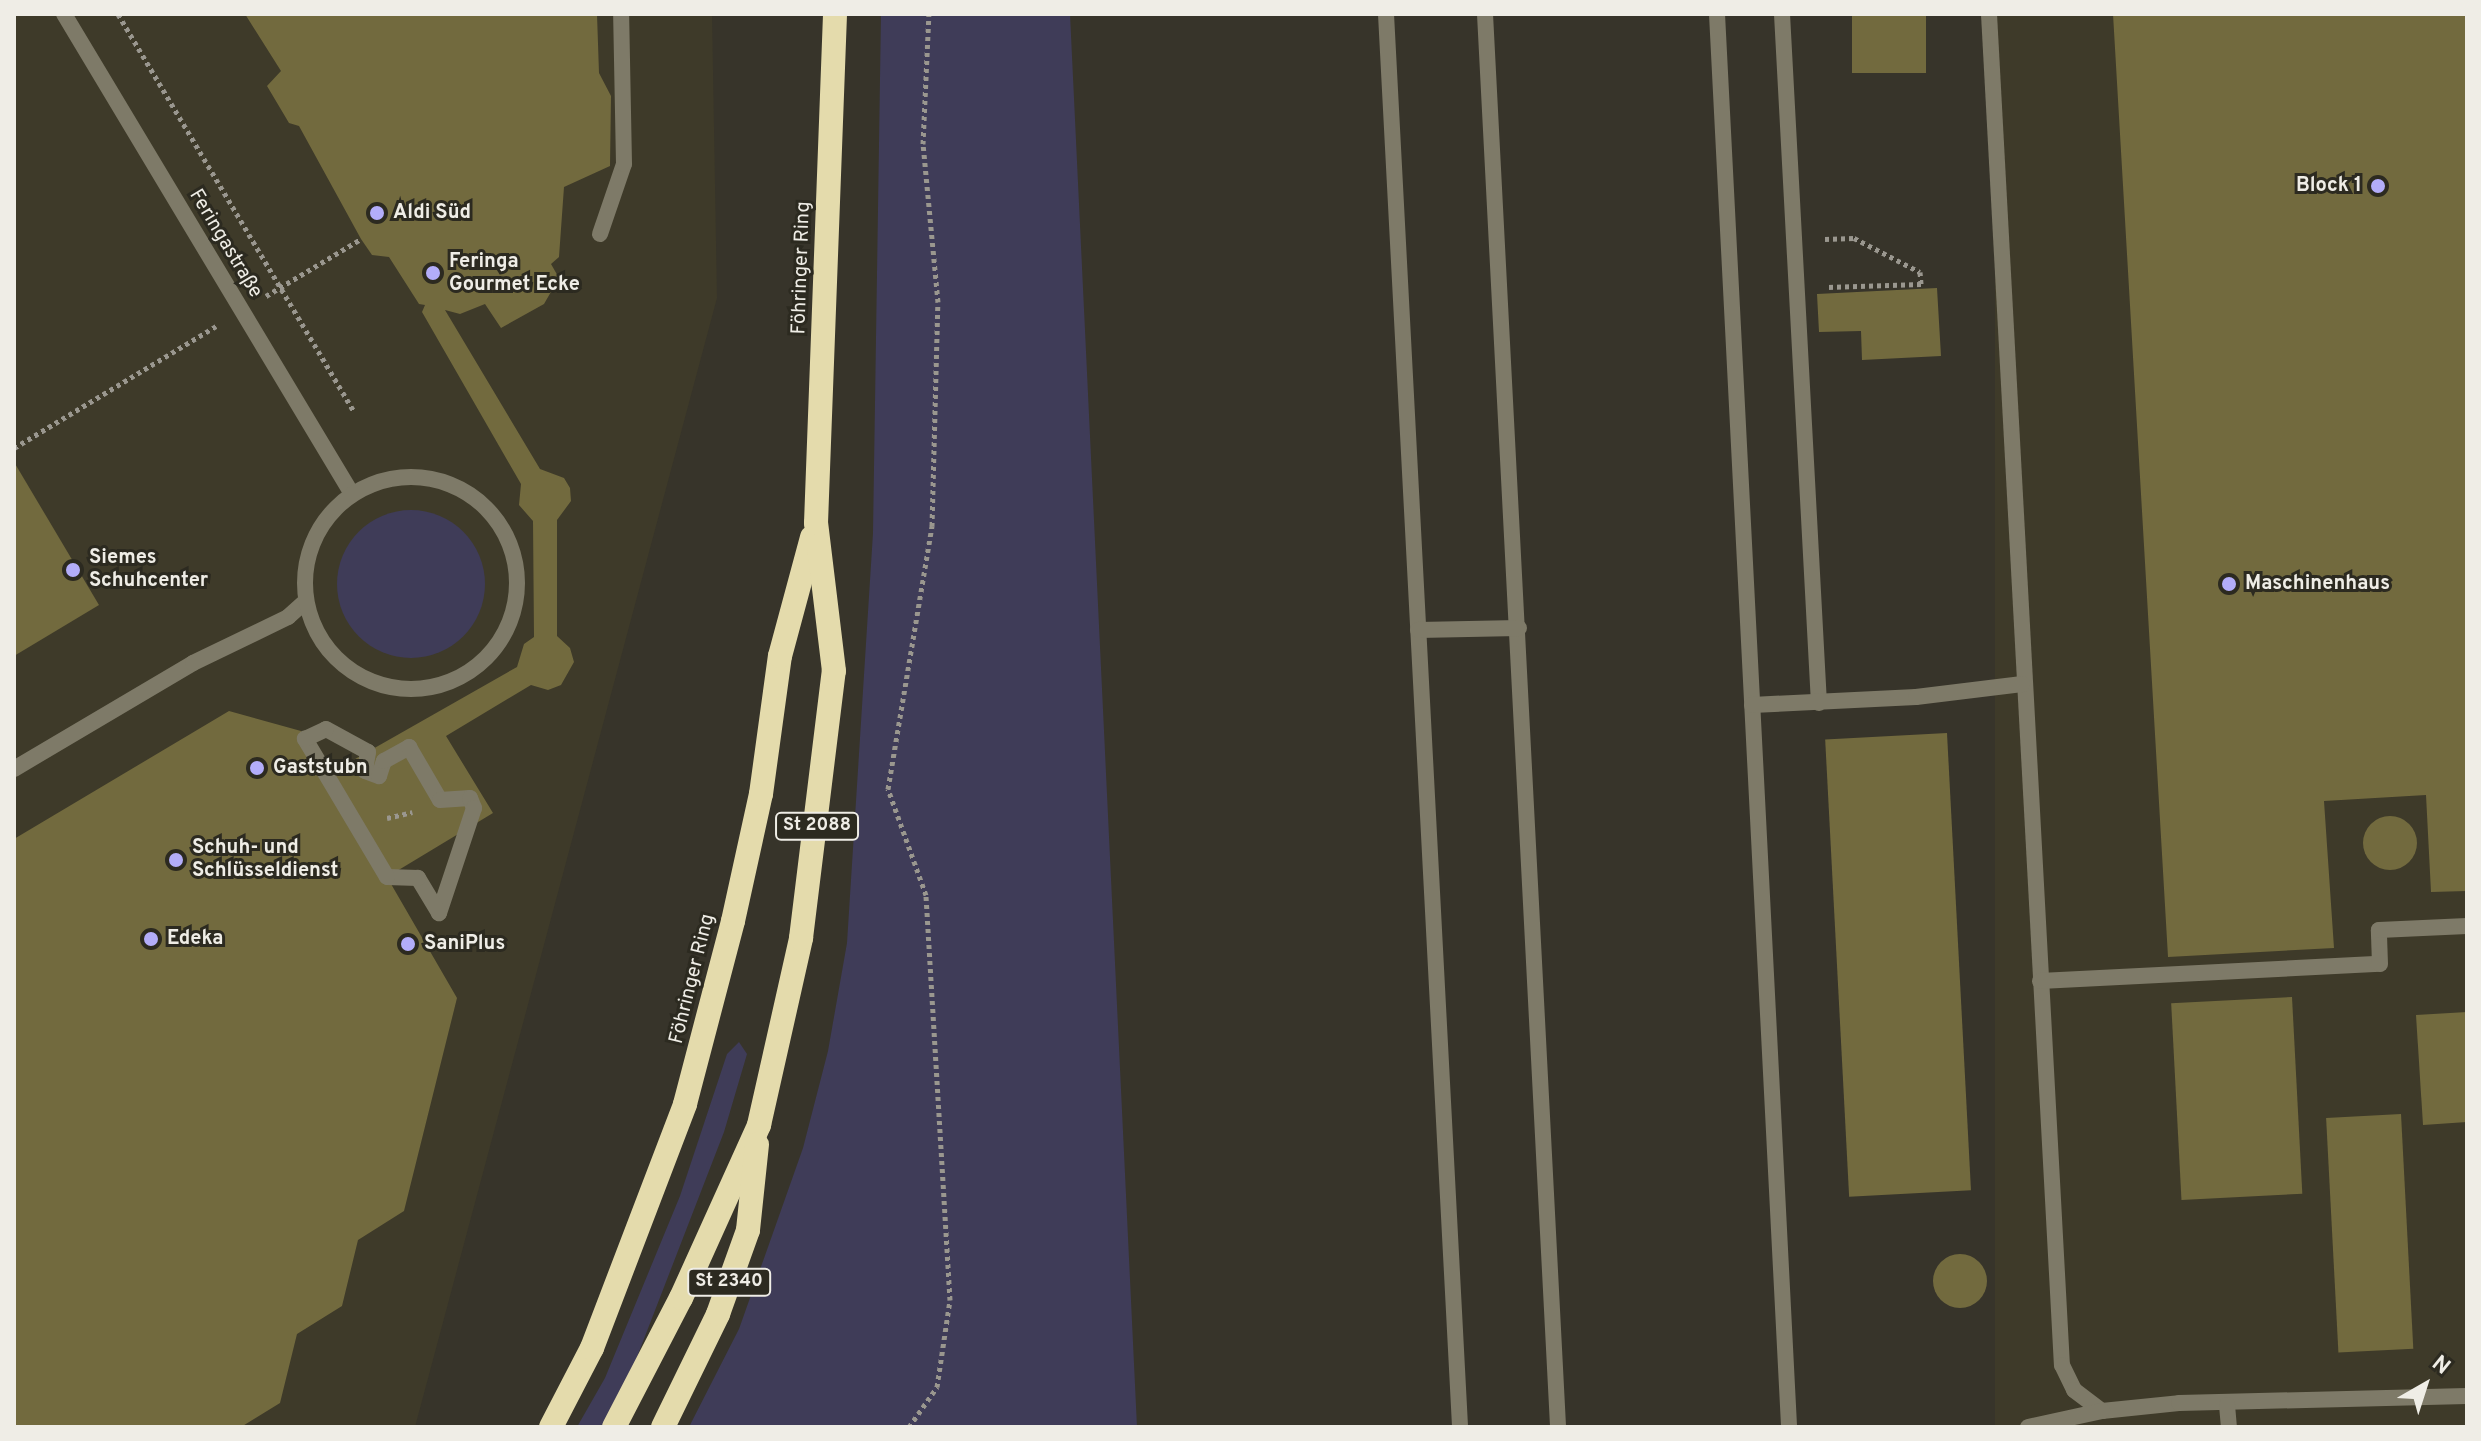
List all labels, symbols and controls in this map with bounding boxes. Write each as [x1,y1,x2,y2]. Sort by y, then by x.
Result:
place label: Block 1 [2296,174,2362,198]
marker: Block 1 [2369,177,2387,195]
street label: Feringastraße [183,185,267,303]
place label: Aldi Süd [393,201,471,225]
street label: Föhringer Ring [788,201,816,335]
marker: Aldi Süd [368,204,386,222]
place label: Feringa Gourmet Ecke [449,250,580,297]
marker: Feringa Gourmet Ecke [424,264,442,282]
place label: Siemes Schuhcenter [89,546,208,593]
marker: Siemes Schuhcenter [64,561,82,579]
place label: Maschinenhaus [2245,572,2390,596]
marker: Maschinenhaus [2220,575,2238,593]
place label: Gaststubn [273,756,368,780]
marker: Gaststubn [248,759,266,777]
road number: St 2088 [775,812,859,840]
place label: Schuh- und Schlüsseldienst [192,836,338,883]
marker: Schuh- und Schlüsseldienst [167,851,185,869]
street label: Föhringer Ring [665,911,721,1047]
place label: Edeka [167,927,223,951]
marker: Edeka [142,930,160,948]
place label: SaniPlus [424,932,505,956]
marker: SaniPlus [399,935,417,953]
road number: St 2340 [687,1268,771,1296]
north arrow [2385,1345,2465,1425]
text: N [2426,1350,2455,1381]

